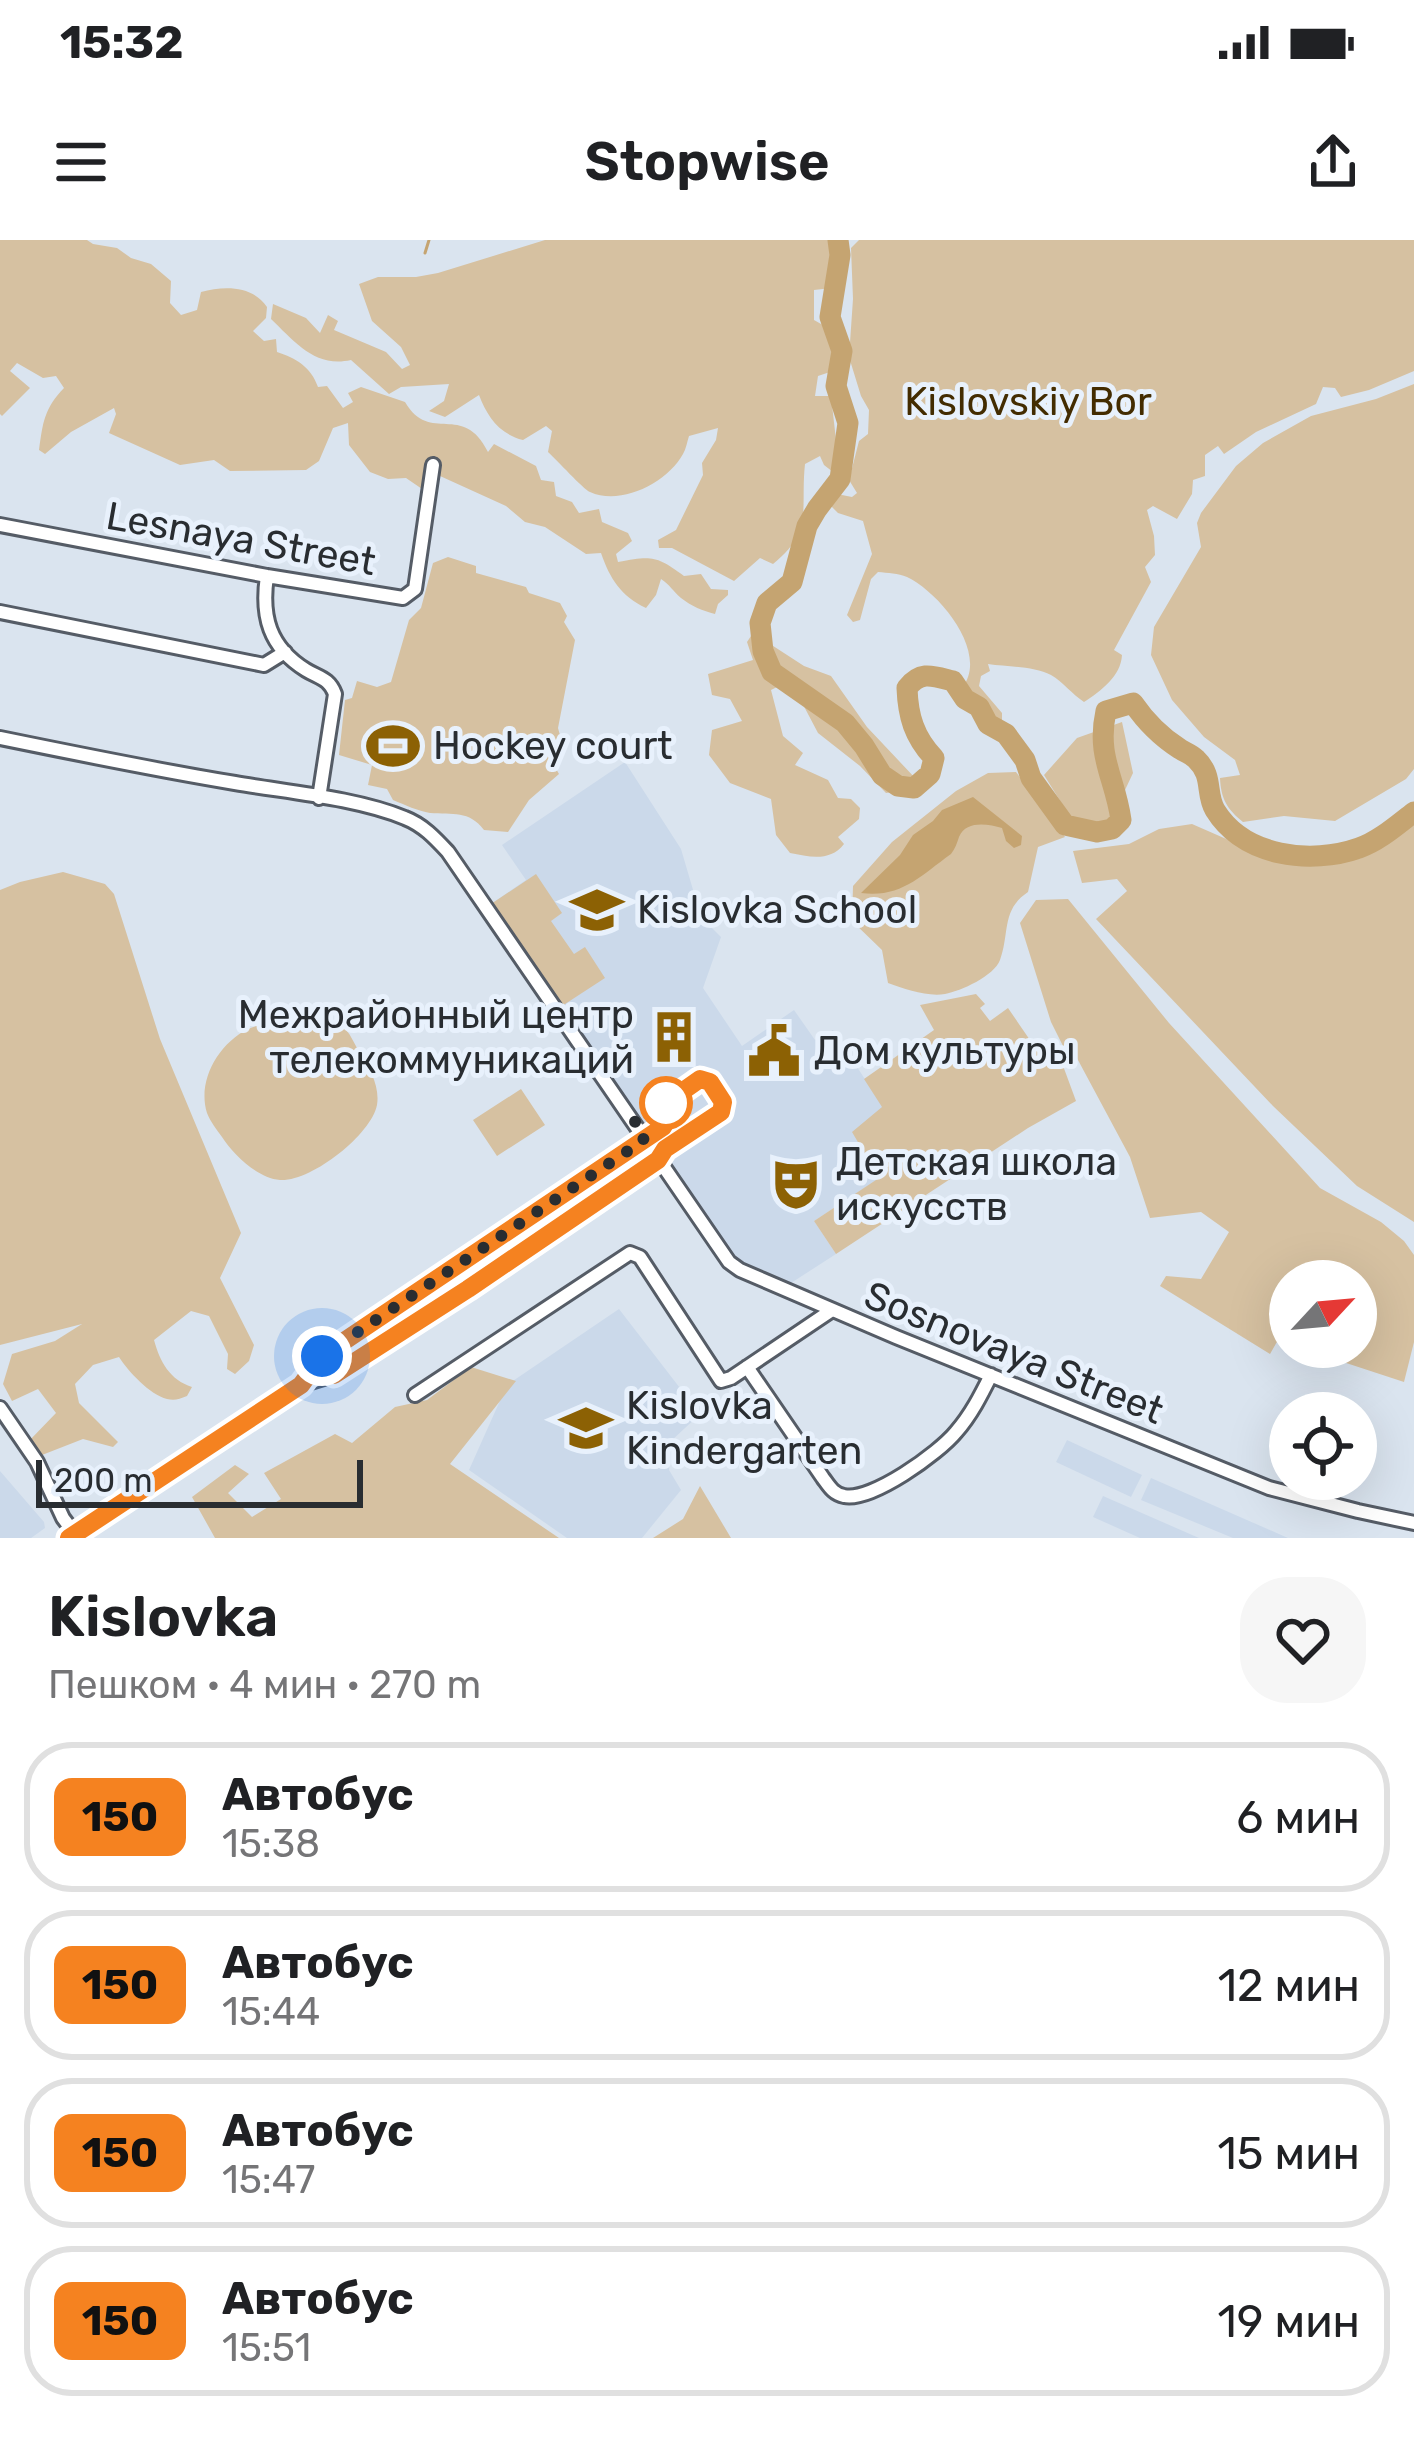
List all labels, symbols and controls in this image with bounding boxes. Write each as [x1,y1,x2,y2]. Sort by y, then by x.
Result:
text: 15:32 [60,16,183,69]
icon: menu [48,129,114,195]
icon: share [1300,129,1366,195]
text: Stopwise [584,130,830,194]
park label: Kislovskiy Bor [904,379,1152,425]
street label: Lesnaya Street [103,493,379,585]
sports icon: Hockey court [364,717,422,775]
place label: Hockey court [433,723,673,769]
school or university icon: Kislovka School [568,881,626,939]
place label: Kislovka School [637,887,917,933]
place label: Межрайонный центр телекоммуникаций [238,992,634,1083]
building icon: Межрайонный центр телекоммуникаций [645,1008,703,1066]
public building icon: Дом культуры [745,1022,803,1080]
place label: Дом культуры [814,1028,1076,1074]
unlabelled marker [641,1078,691,1128]
place label: Детская школа искусств [836,1139,1117,1230]
theatre icon: Детская школа искусств [767,1155,825,1213]
north arrow [1269,1260,1377,1368]
map controls [1269,1260,1377,1500]
street label: Sosnovaya Street [858,1272,1170,1434]
your location [292,1326,352,1386]
place label: Kislovka Kindergarten [626,1383,862,1474]
button: locate [1269,1392,1377,1500]
school or university icon: Kislovka Kindergarten [557,1399,615,1457]
scale bar [36,1454,363,1507]
text: 200 m [54,1461,153,1500]
button: heart [1240,1577,1366,1703]
text: Kislovka [48,1583,278,1650]
text: Пешком · 4 мин · 270 m [48,1662,481,1708]
text: Автобус [222,1768,414,1821]
text: 6 мин [1236,1791,1360,1844]
text: 150 [82,1792,158,1842]
text: 15:38 [222,1821,320,1867]
text: Автобус [222,1936,414,1989]
text: 12 мин [1218,1959,1360,2012]
text: 150 [82,1960,158,2010]
text: 15:44 [222,1989,320,2035]
text: Автобус [222,2104,414,2157]
text: 15 мин [1217,2127,1360,2180]
text: 150 [82,2128,158,2178]
text: 15:47 [222,2157,315,2203]
text: Автобус [222,2272,414,2325]
text: 19 мин [1218,2295,1360,2348]
text: 150 [82,2296,158,2346]
text: 15:51 [222,2325,311,2371]

